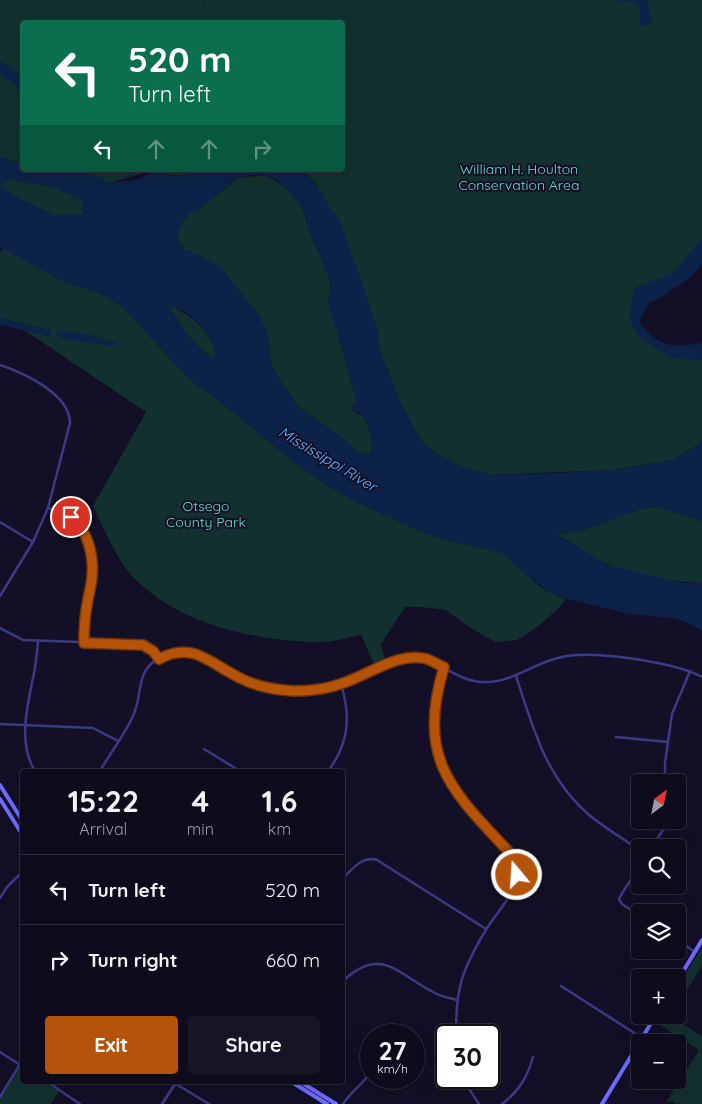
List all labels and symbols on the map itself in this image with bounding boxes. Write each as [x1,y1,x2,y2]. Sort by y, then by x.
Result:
park label: William H. Houlton Conservation Area [459,160,579,194]
water label: Mississippi River [276,422,382,497]
pin [50,496,92,538]
park label: Otsego County Park [166,497,246,531]
north arrow [631,774,686,829]
position arrow [490,848,542,900]
speed limit sign: 30 [435,1024,500,1089]

